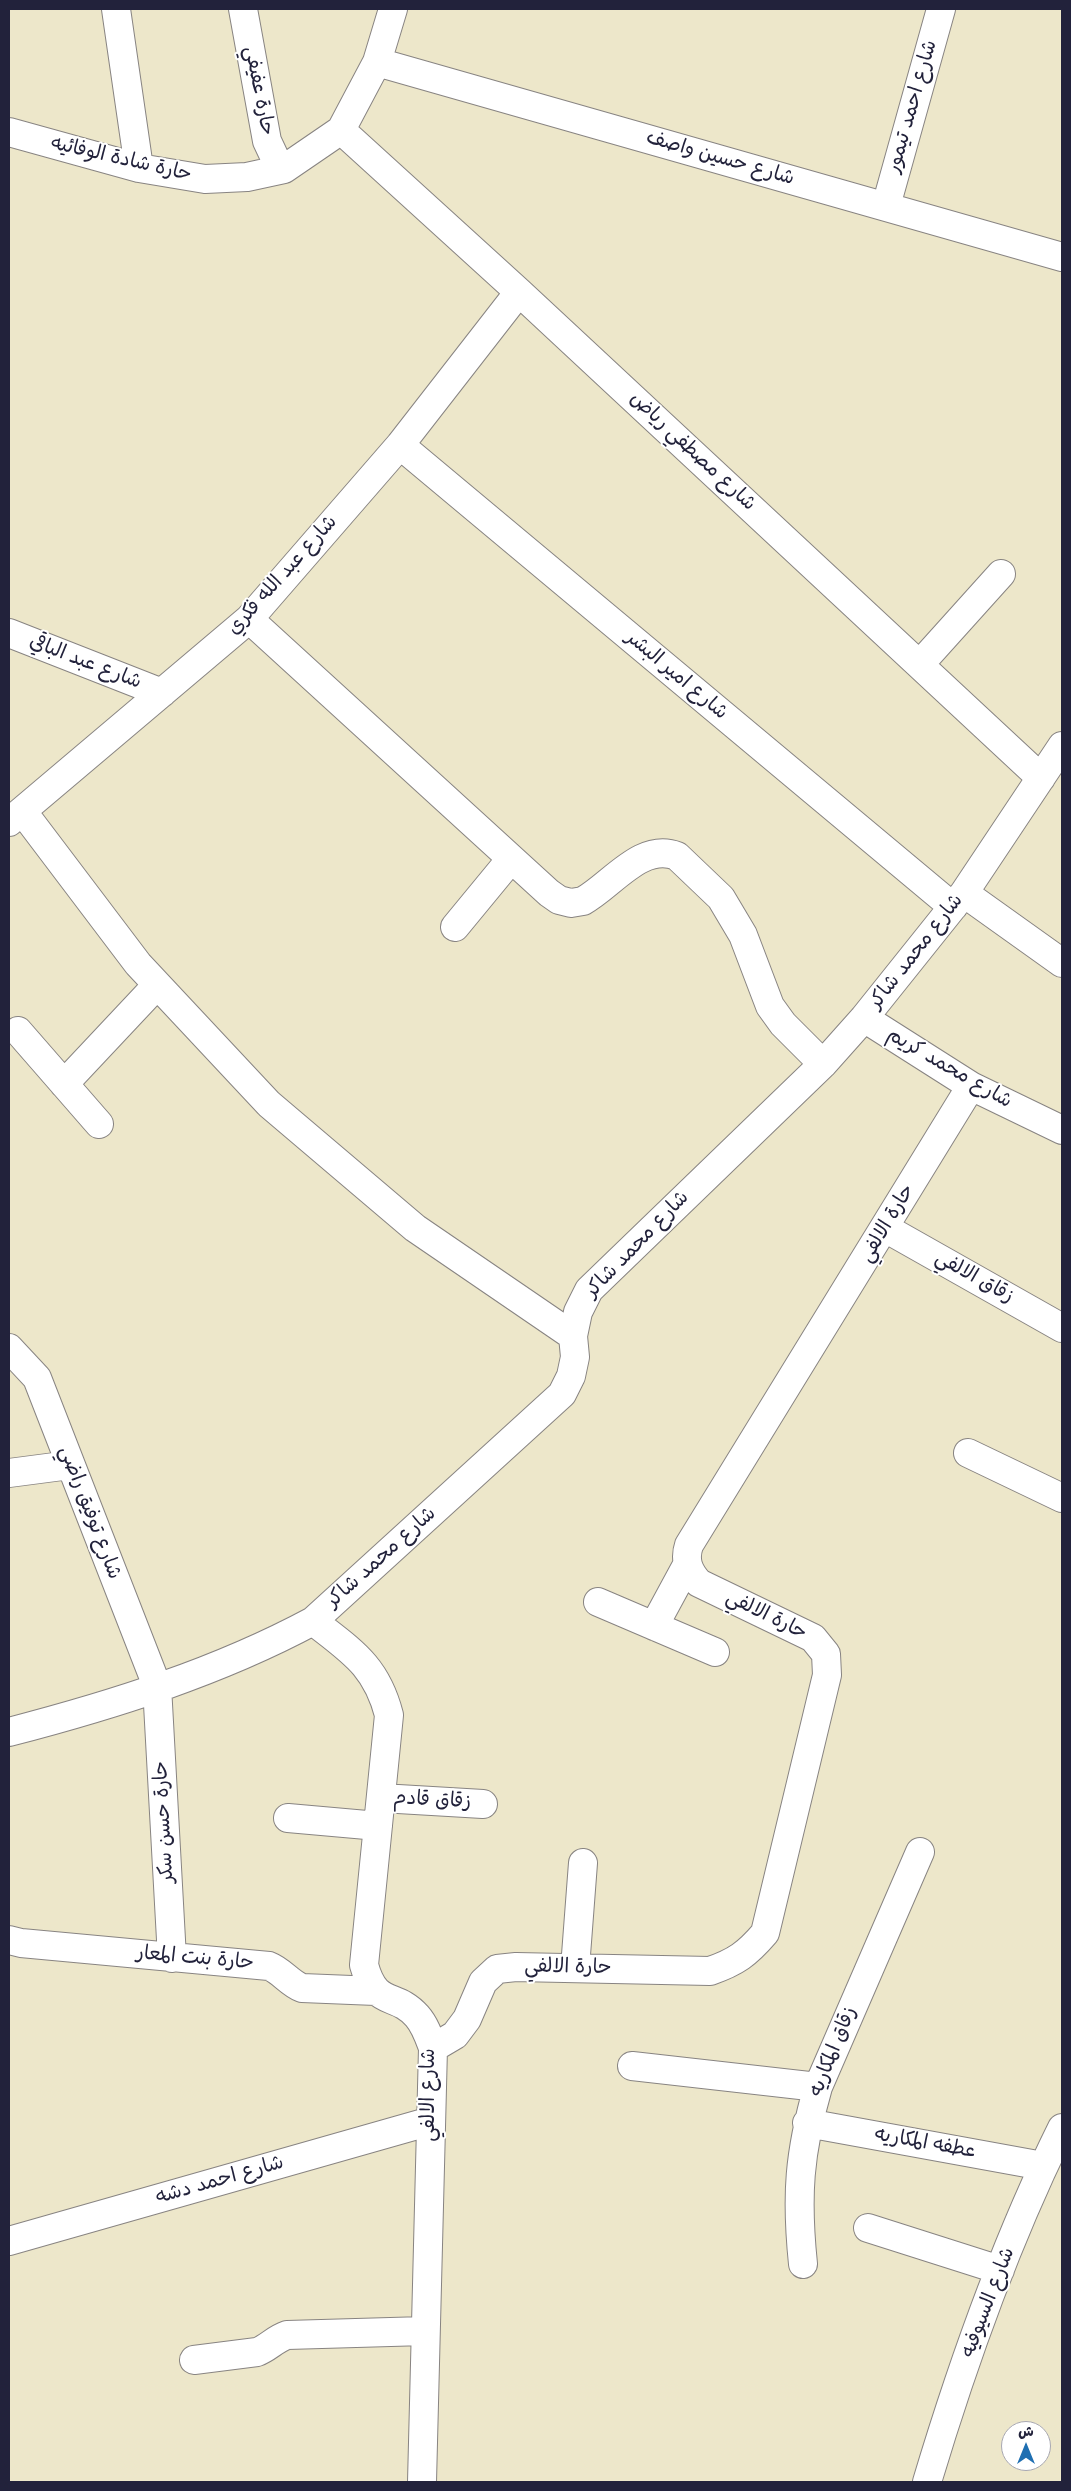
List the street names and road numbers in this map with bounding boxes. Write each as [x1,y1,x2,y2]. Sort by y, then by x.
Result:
street label: شارع احمد تيمور [882,38,944,176]
street label: حارة عفيفي [238,44,278,138]
street label: شارع حسين واصف [643,126,797,192]
street label: حارة شادة الوفائيه [48,132,194,188]
street label: شارع مصطفي رياض [624,387,760,517]
street label: شارع عبد الله فكري [223,511,343,641]
street label: شارع امير البشر [620,626,732,726]
street label: شارع عبد الباقي [25,631,145,695]
street label: شارع محمد شاكر [865,890,969,1014]
street label: شارع محمد كريم [882,1023,1016,1115]
street label: حارة الالفي [855,1180,921,1268]
street label: شارع محمد شاكر [581,1187,695,1303]
street label: زقاق الالفي [931,1247,1017,1309]
street label: شارع توفيق راضي [53,1443,125,1583]
street label: شارع محمد شاكر [322,1503,442,1613]
street label: حارة الالفي [722,1586,810,1646]
street label: حارة حسن سكر [150,1760,180,1884]
street label: زقاق قادم [392,1787,472,1815]
street label: حارة بنت المعار [135,1942,255,1976]
street label: حارة الالفي [524,1955,612,1981]
street label: زقاق المكاريه [805,2004,863,2100]
street label: شارع الالفي [418,2048,442,2142]
street label: عطفه المكاريه [873,2123,977,2165]
street label: شارع احمد دشه [153,2151,287,2211]
street label: شارع السيوفيه [957,2245,1021,2361]

